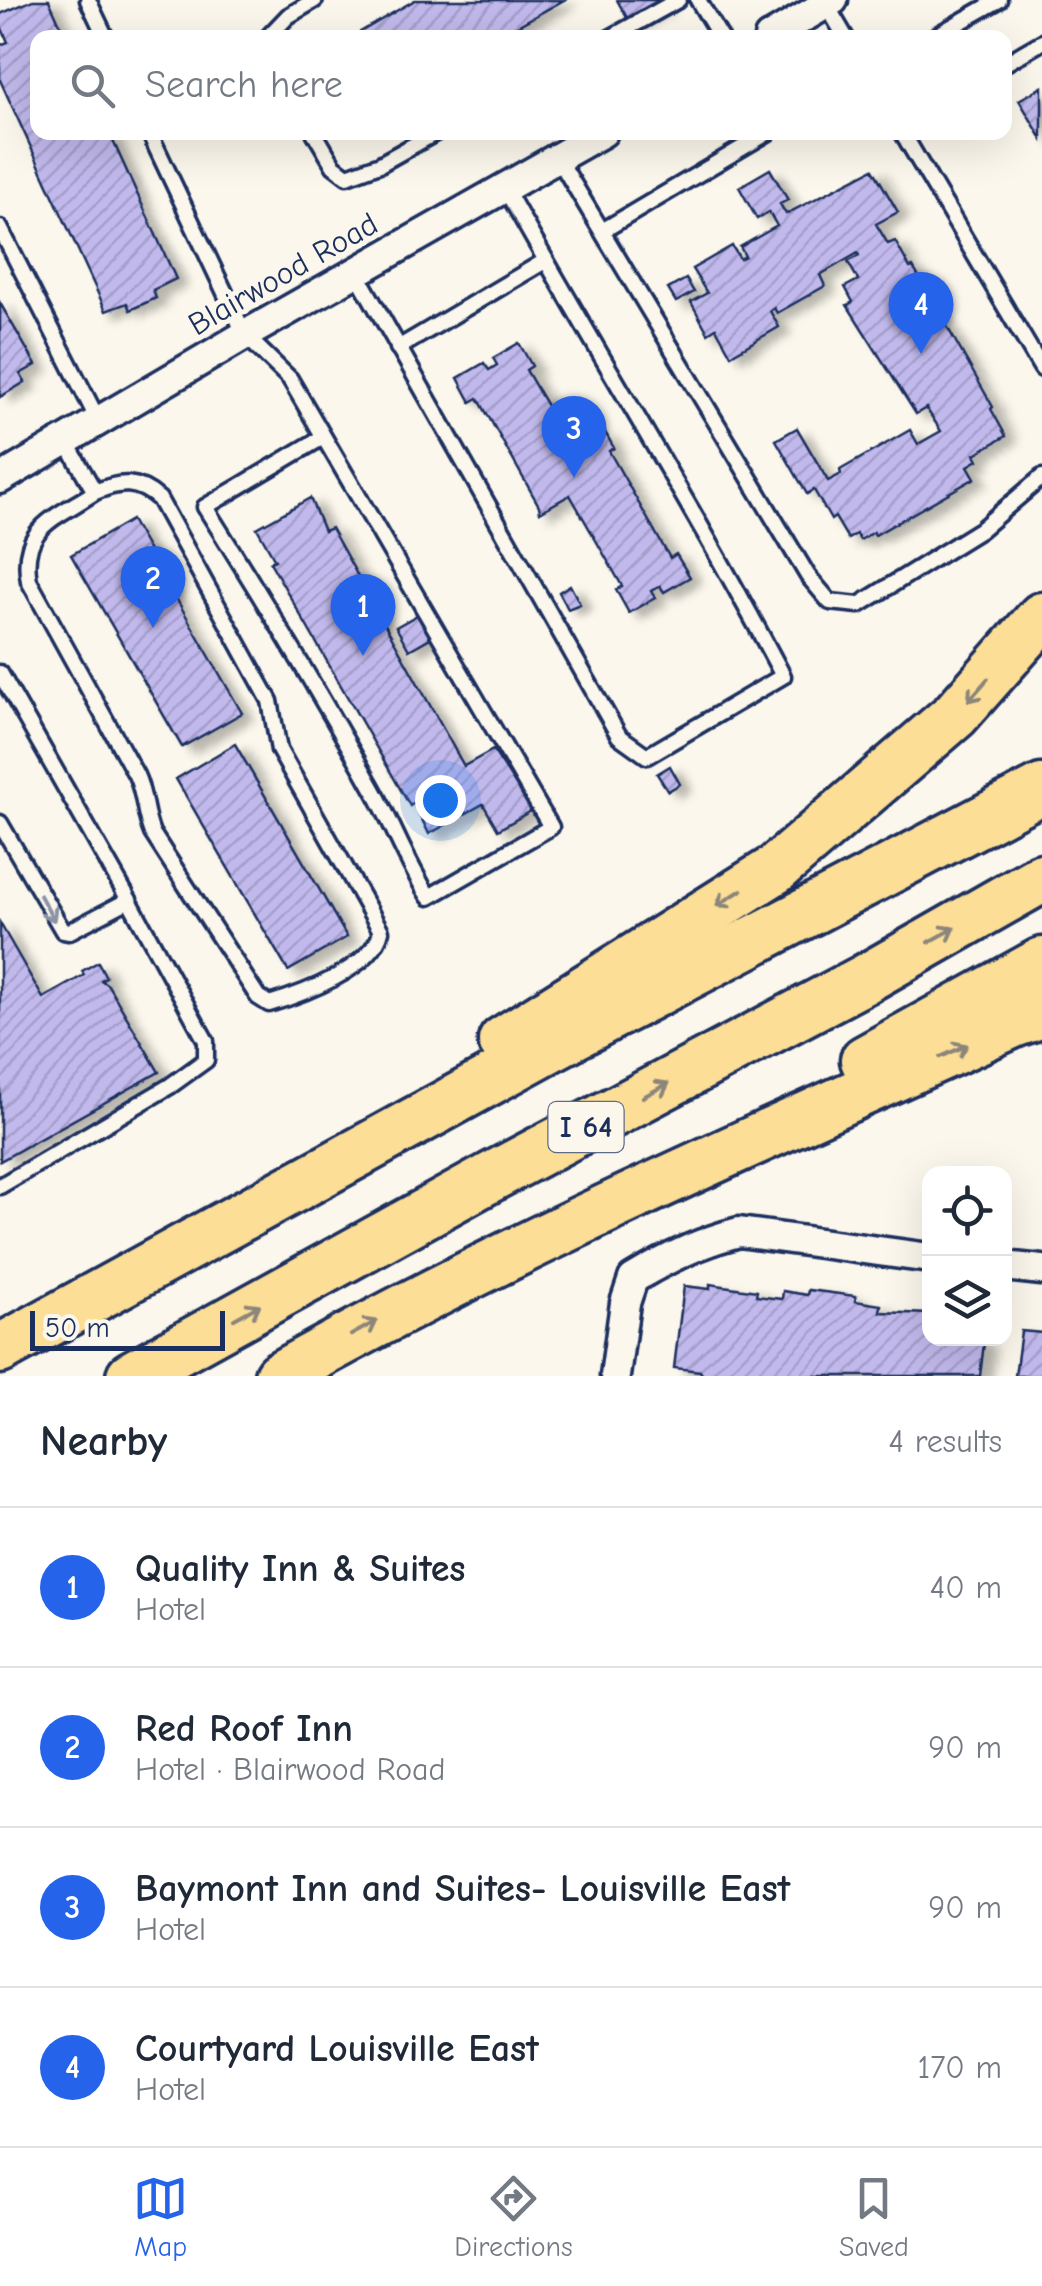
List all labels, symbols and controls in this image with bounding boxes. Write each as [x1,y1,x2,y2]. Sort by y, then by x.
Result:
search box [30,30,1012,140]
icon: search [65,58,120,113]
text: Search here [145,63,343,107]
street label: Blairwood Road [182,205,384,343]
pin: 4 [888,272,954,354]
pin: 3 [542,396,606,478]
pin: 2 [120,546,186,628]
pin: 1 [330,574,396,656]
one-way arrow [966,677,989,702]
your location [415,775,466,826]
one-way arrow [715,888,744,908]
one-way arrow [38,893,58,922]
one-way arrow [927,925,956,945]
one-way arrow [938,1040,968,1059]
one-way arrow [640,1079,670,1099]
road number: I 64 [548,1102,624,1152]
map controls [922,1166,1012,1346]
button: locate [922,1166,1012,1256]
button: layers [922,1256,1012,1346]
one-way arrow [232,1301,262,1321]
scale bar [30,1306,225,1350]
text: 50 m [45,1312,110,1344]
one-way arrow [349,1318,378,1338]
text: Nearby [40,1417,167,1466]
text: 4 results [889,1423,1002,1460]
text: Quality Inn & Suites [135,1547,466,1591]
text: 1 [66,1569,79,1606]
text: 40 m [930,1569,1002,1606]
text: Hotel [135,1591,206,1628]
text: Red Roof Inn [135,1707,353,1751]
text: 2 [65,1729,80,1766]
text: 90 m [928,1729,1002,1766]
text: Hotel · Blairwood Road [135,1751,446,1788]
text: Baymont Inn and Suites- Louisville East [135,1867,790,1911]
text: 3 [65,1889,80,1926]
text: 90 m [928,1889,1002,1926]
text: Hotel [135,1911,206,1948]
text: Courtyard Louisville East [135,2027,539,2071]
text: 4 [65,2049,80,2086]
text: 170 m [918,2049,1002,2086]
text: Hotel [135,2071,206,2108]
tab: Map [133,2171,188,2263]
tab: Directions [454,2171,573,2263]
tab: Saved [839,2171,909,2263]

